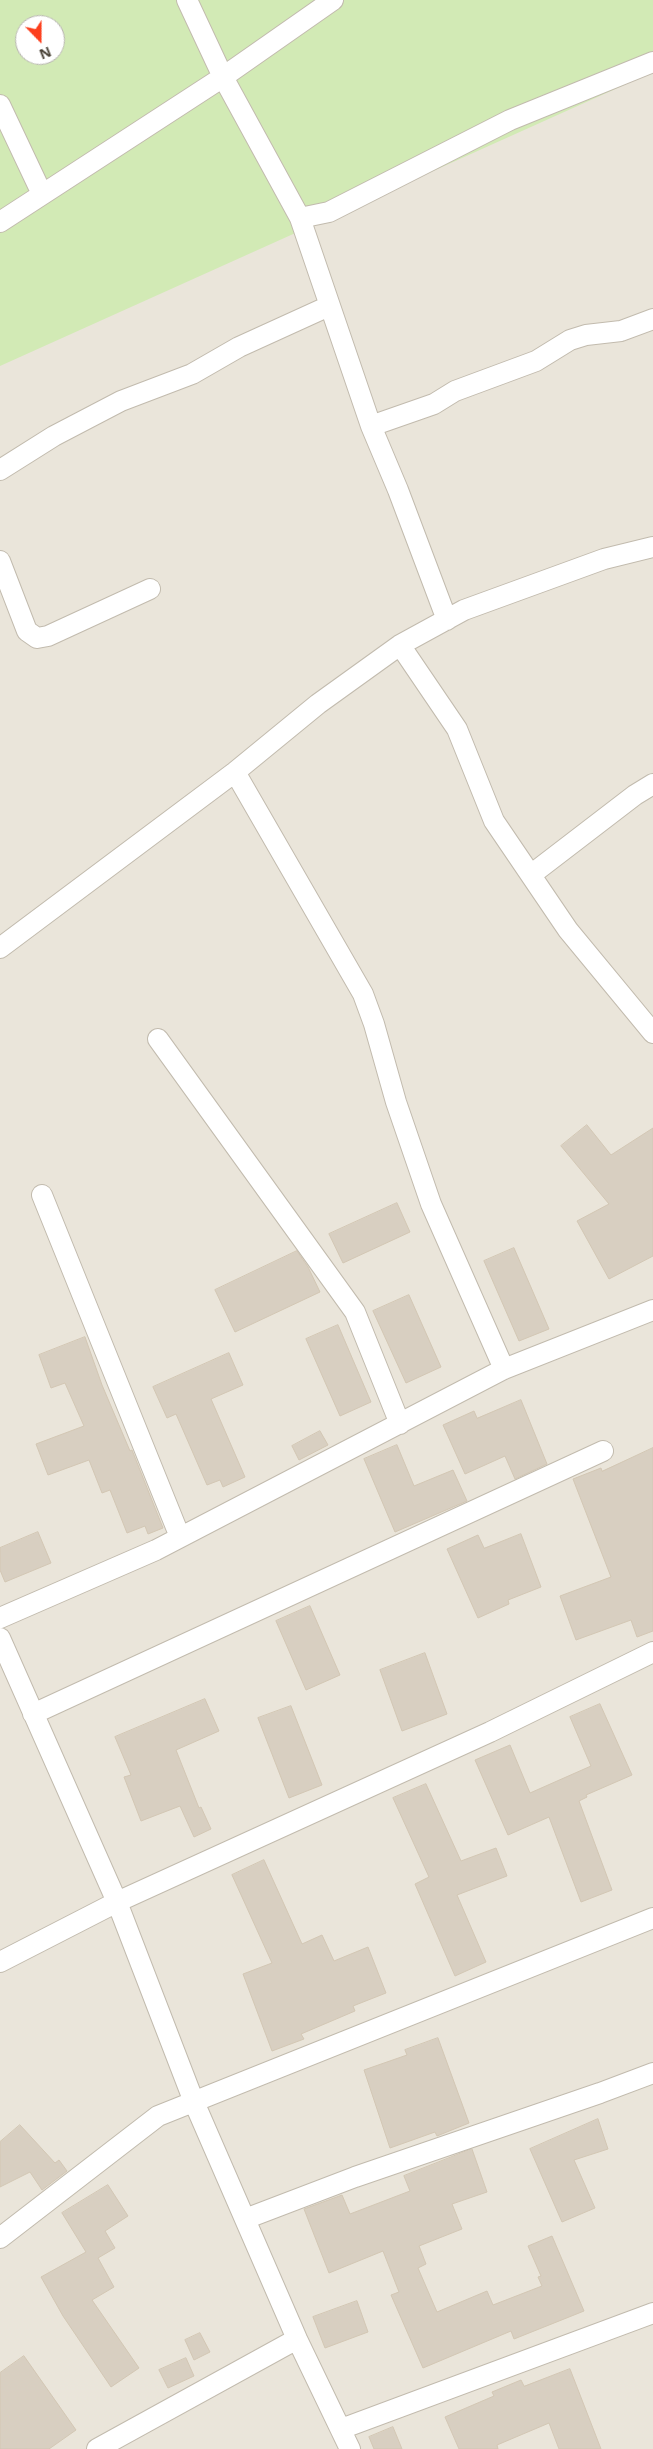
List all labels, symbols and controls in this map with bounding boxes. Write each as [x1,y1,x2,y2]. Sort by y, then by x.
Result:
north arrow [15,15,65,65]
text: N [37,42,54,64]

